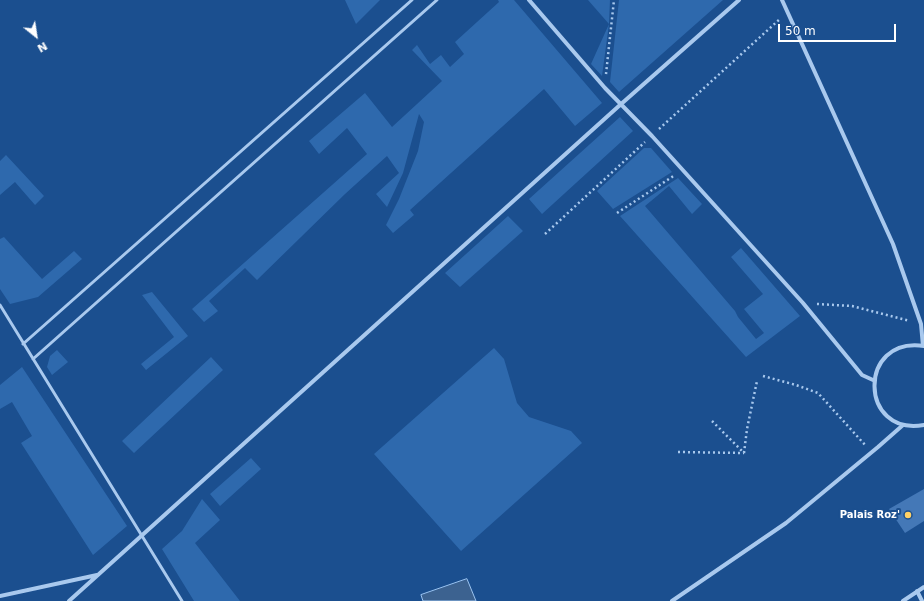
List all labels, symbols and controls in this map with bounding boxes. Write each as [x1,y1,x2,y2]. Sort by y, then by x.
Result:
north arrow [16,16,56,56]
scale bar [780,16,898,42]
text: 50 m [785,24,816,38]
text: N [35,39,49,55]
place label: Palais Roz' [840,509,900,521]
marker: Palais Roz' [903,510,913,520]

